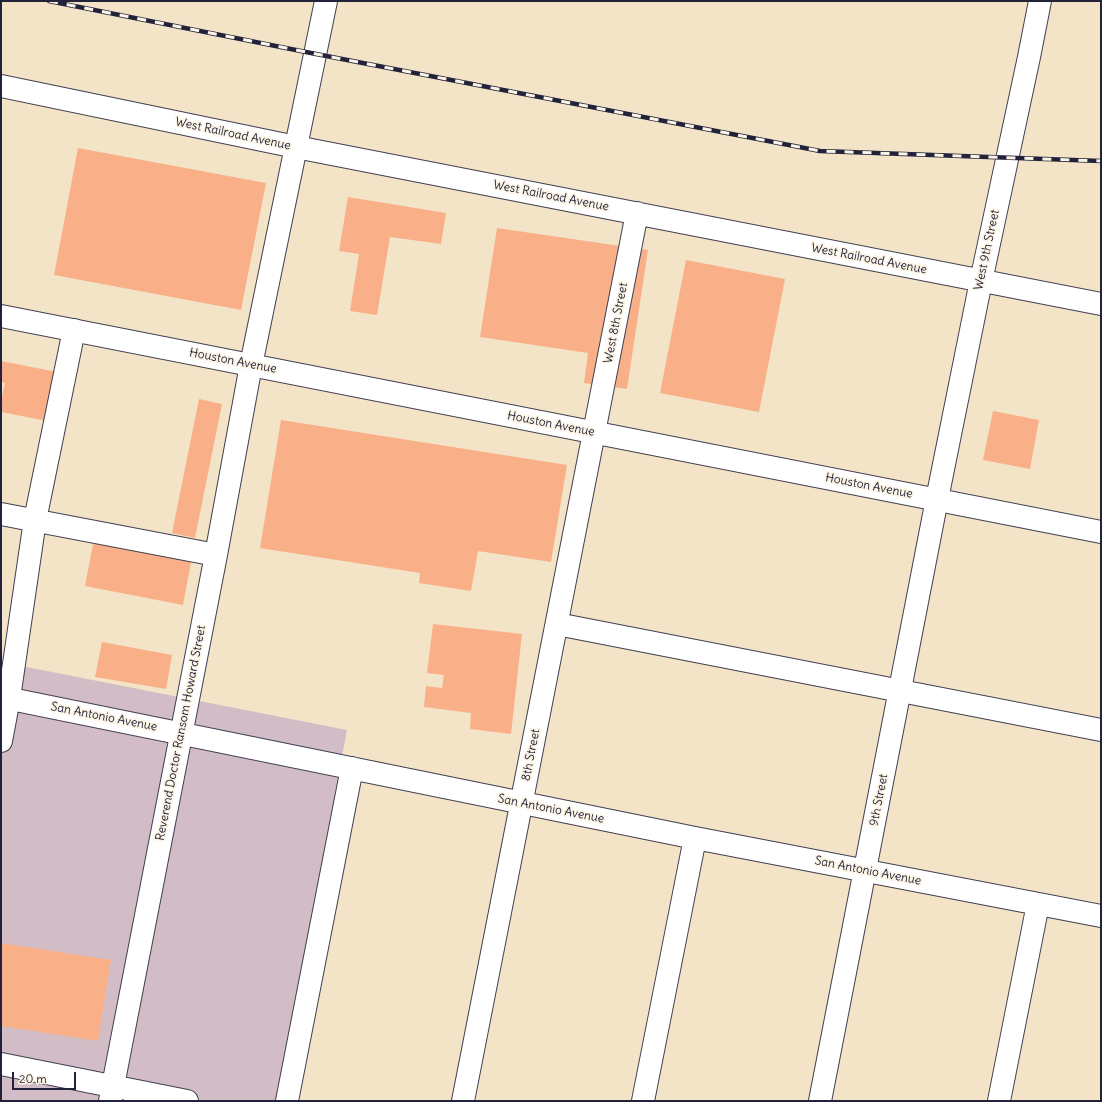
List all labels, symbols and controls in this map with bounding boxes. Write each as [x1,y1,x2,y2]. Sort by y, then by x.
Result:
street label: West Railroad Avenue [174,115,292,153]
street label: West Railroad Avenue [492,178,610,214]
street label: West 9th Street [971,208,1003,292]
street label: West Railroad Avenue [810,241,928,277]
street label: West 8th Street [601,281,631,365]
street label: Houston Avenue [188,345,278,377]
street label: Houston Avenue [506,408,596,440]
street label: Houston Avenue [824,470,914,502]
street label: Reverend Doctor Ransom Howard Street [153,624,209,842]
street label: San Antonio Avenue [50,700,158,734]
street label: 8th Street [519,728,543,782]
street label: 9th Street [867,773,891,827]
street label: San Antonio Avenue [497,792,605,826]
street label: San Antonio Avenue [814,854,922,888]
scale bar [14,1064,78,1090]
text: 20 m [19,1071,47,1086]

